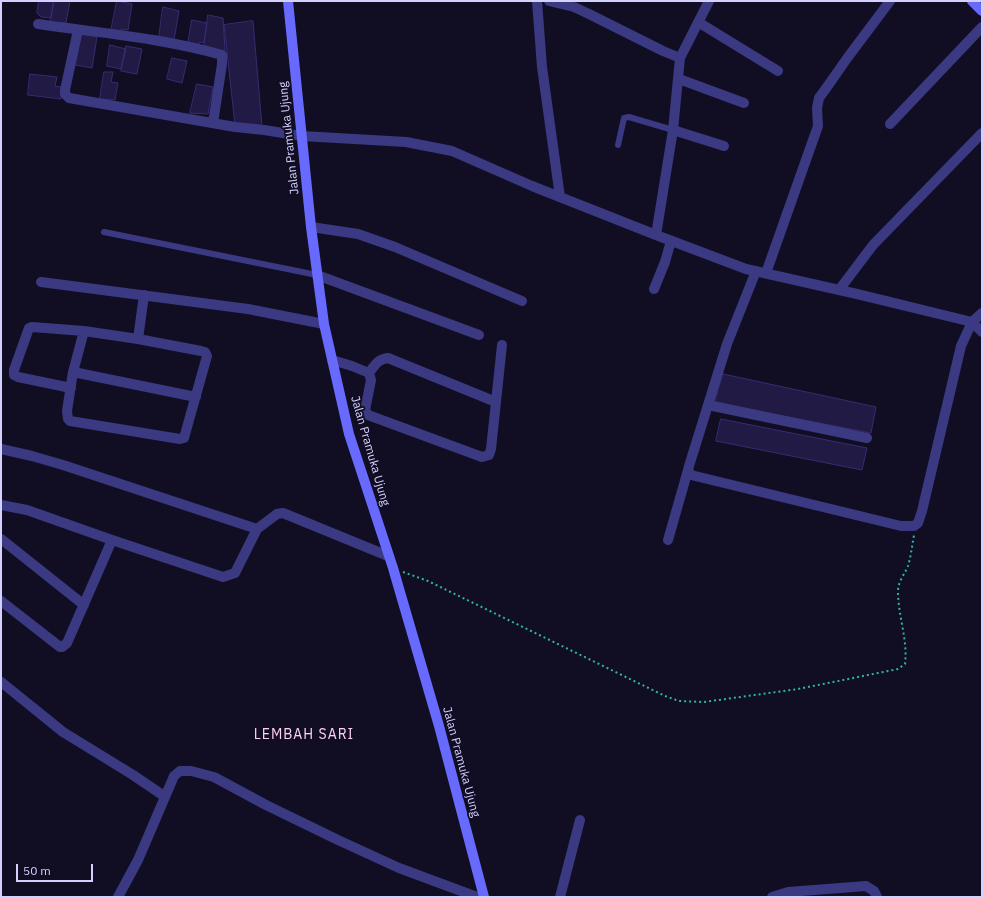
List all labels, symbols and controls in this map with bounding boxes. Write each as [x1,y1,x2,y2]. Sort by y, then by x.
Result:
street label: Jalan Pramuka Ujung [276,81,302,195]
street label: Jalan Pramuka Ujung [347,394,393,508]
street label: Jalan Pramuka Ujung [439,705,483,819]
district label: LEMBAH SARI [254,727,354,743]
scale bar [18,856,95,882]
text: 50 m [23,863,51,878]

